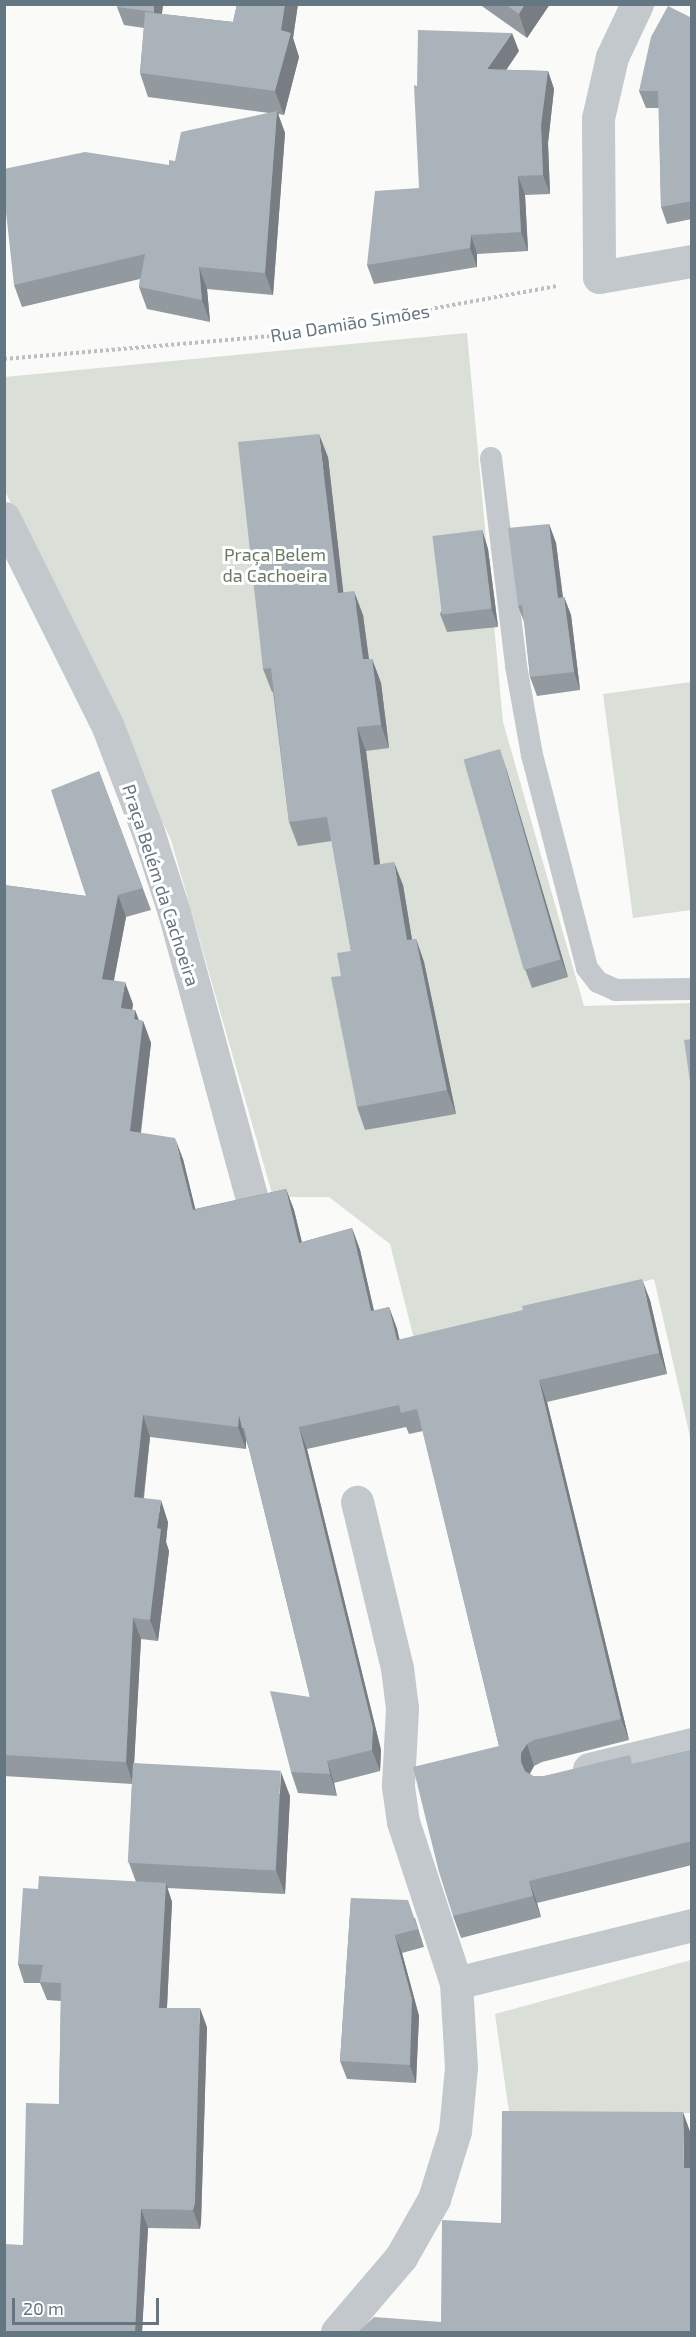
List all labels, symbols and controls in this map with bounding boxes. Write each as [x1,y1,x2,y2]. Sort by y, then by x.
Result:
street label: Rua Damião Simões [269,300,431,346]
park label: Praça Belem da Cachoeira [222,544,328,586]
street label: Praça Belém da Cachoeira [118,781,204,989]
scale bar [15,2286,162,2324]
text: 20 m [23,2297,64,2319]

